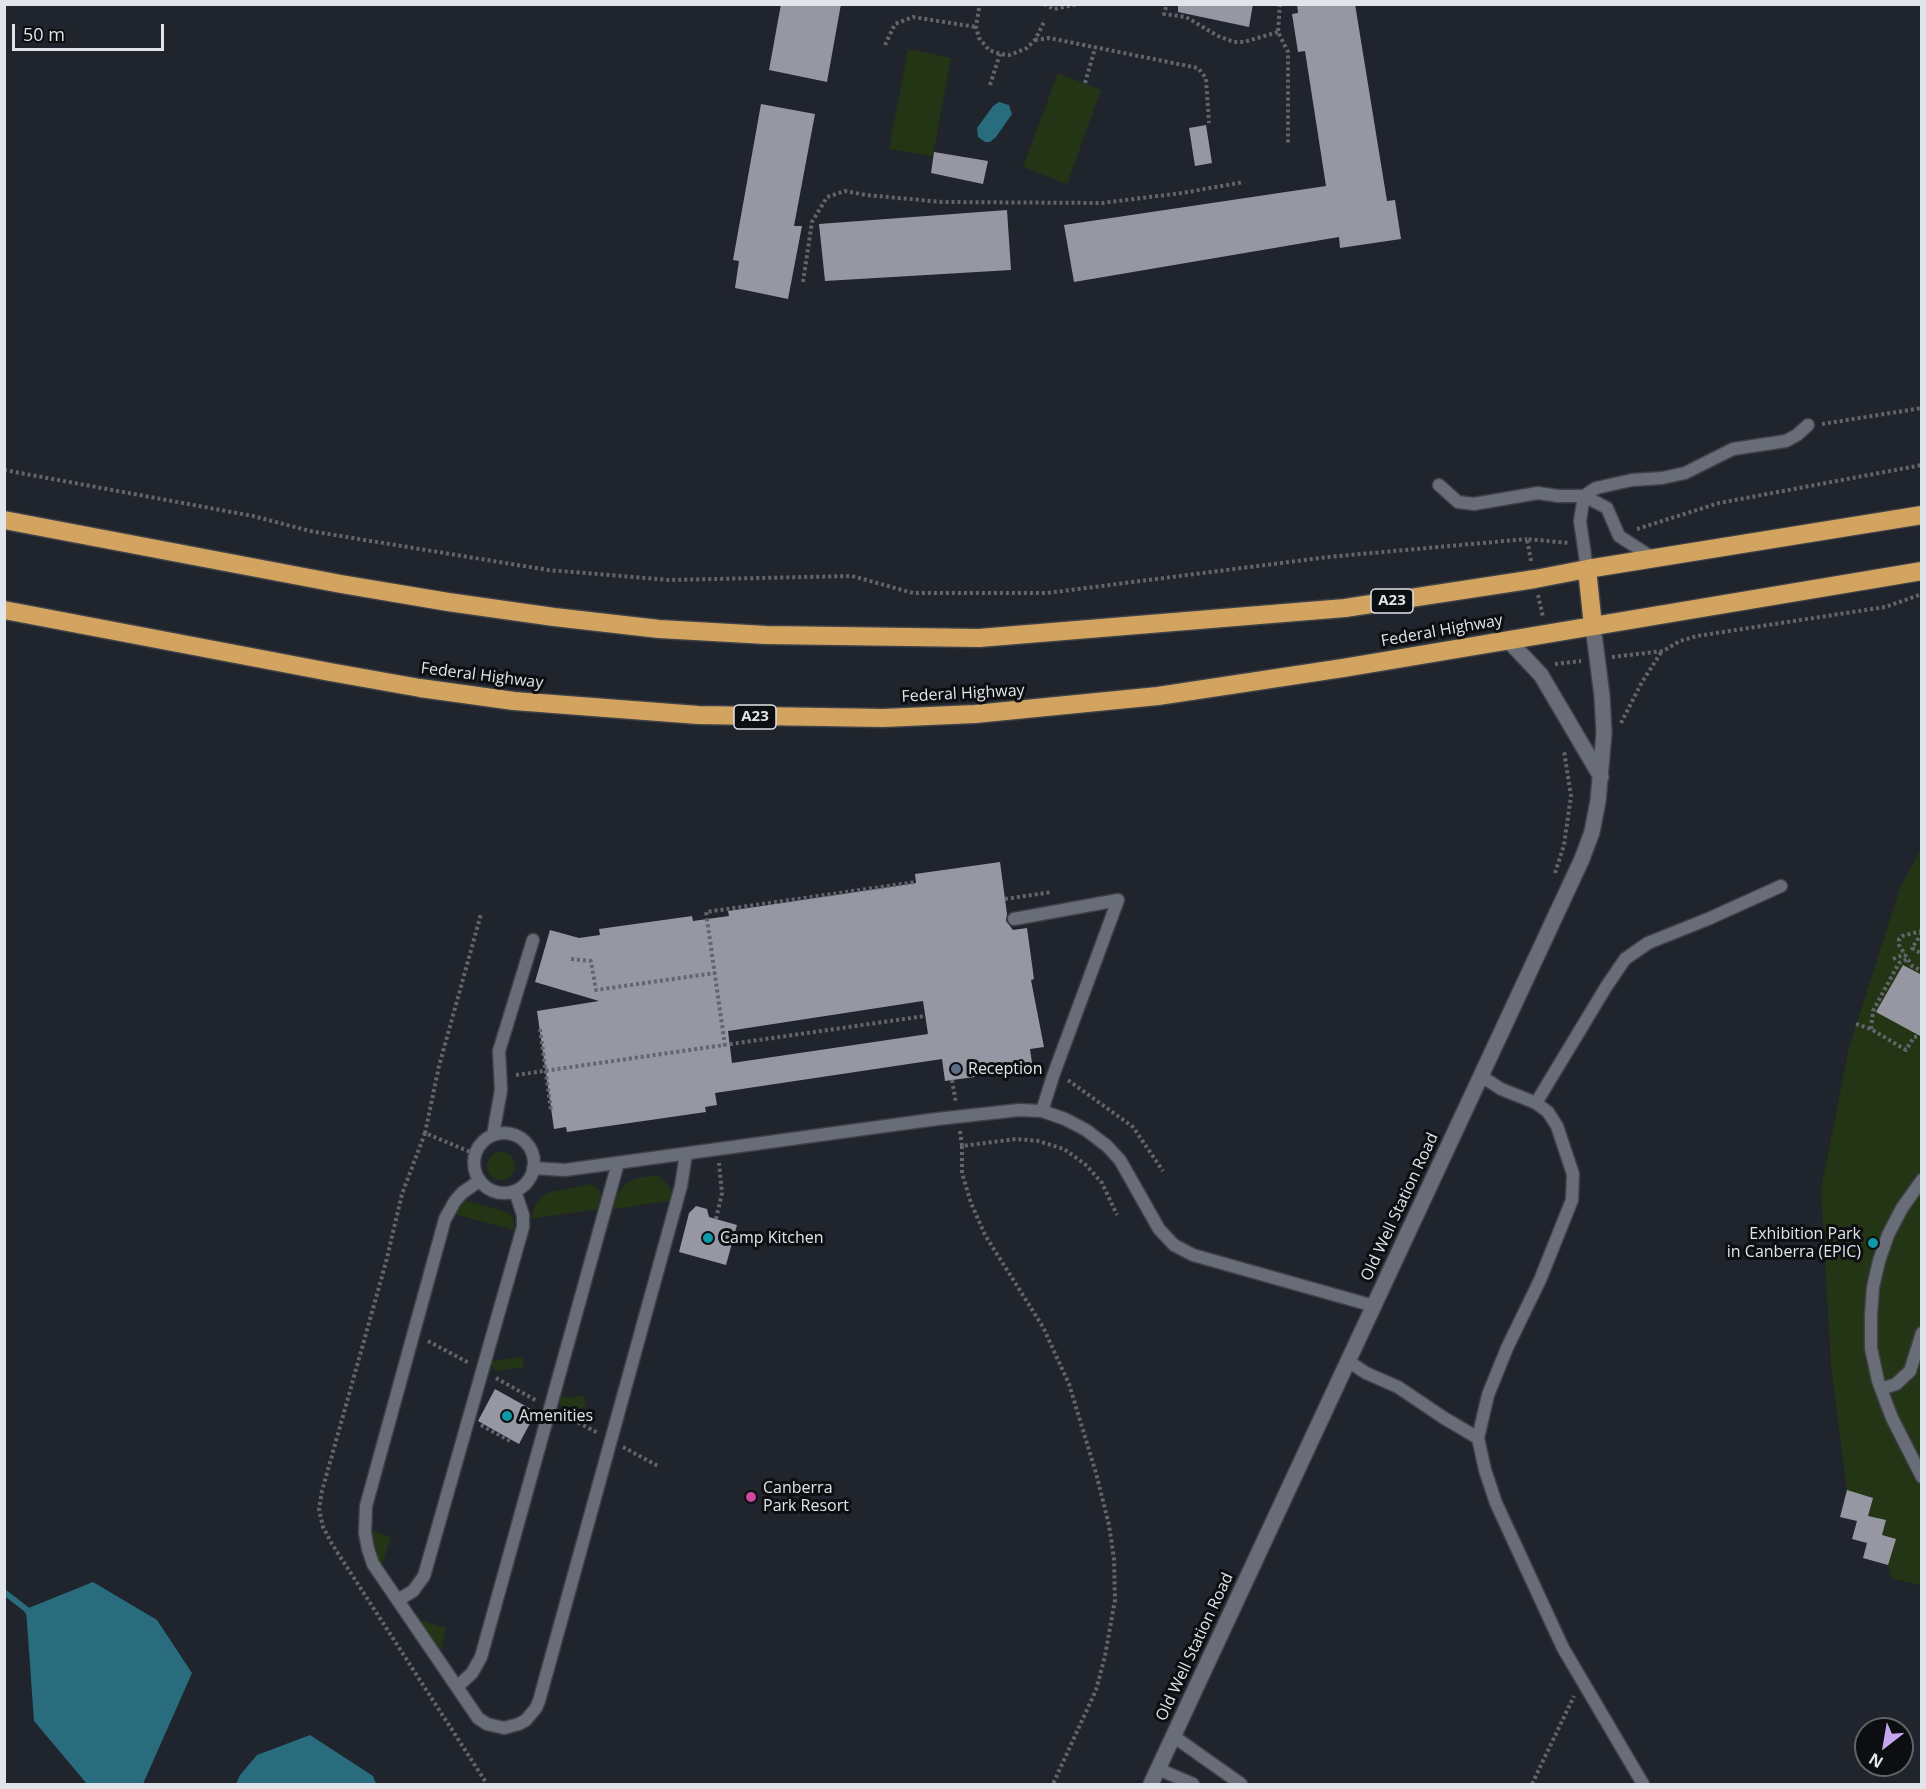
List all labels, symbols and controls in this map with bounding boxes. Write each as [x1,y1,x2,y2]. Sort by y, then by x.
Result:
scale bar [15,12,166,50]
text: 50 m [23,22,65,46]
road number: A23 [1371,589,1413,613]
street label: Federal Highway [1380,611,1504,651]
street label: Federal Highway [420,659,544,693]
street label: Federal Highway [901,681,1025,707]
road number: A23 [734,705,776,729]
place label: Reception [968,1059,1042,1079]
marker: Reception [949,1062,963,1076]
street label: Old Well Station Road [1357,1130,1443,1284]
place label: Exhibition Park in Canberra (EPIC) [1727,1224,1861,1262]
place label: Camp Kitchen [720,1228,824,1248]
marker: Camp Kitchen [701,1231,715,1245]
marker: Exhibition Park in Canberra (EPIC) [1866,1236,1880,1250]
place label: Amenities [519,1406,593,1426]
marker: Amenities [500,1409,514,1423]
place label: Canberra Park Resort [763,1478,849,1516]
marker: Canberra Park Resort [744,1490,758,1504]
street label: Old Well Station Road [1152,1570,1238,1724]
north arrow [1854,1717,1914,1777]
text: N [1865,1748,1887,1773]

